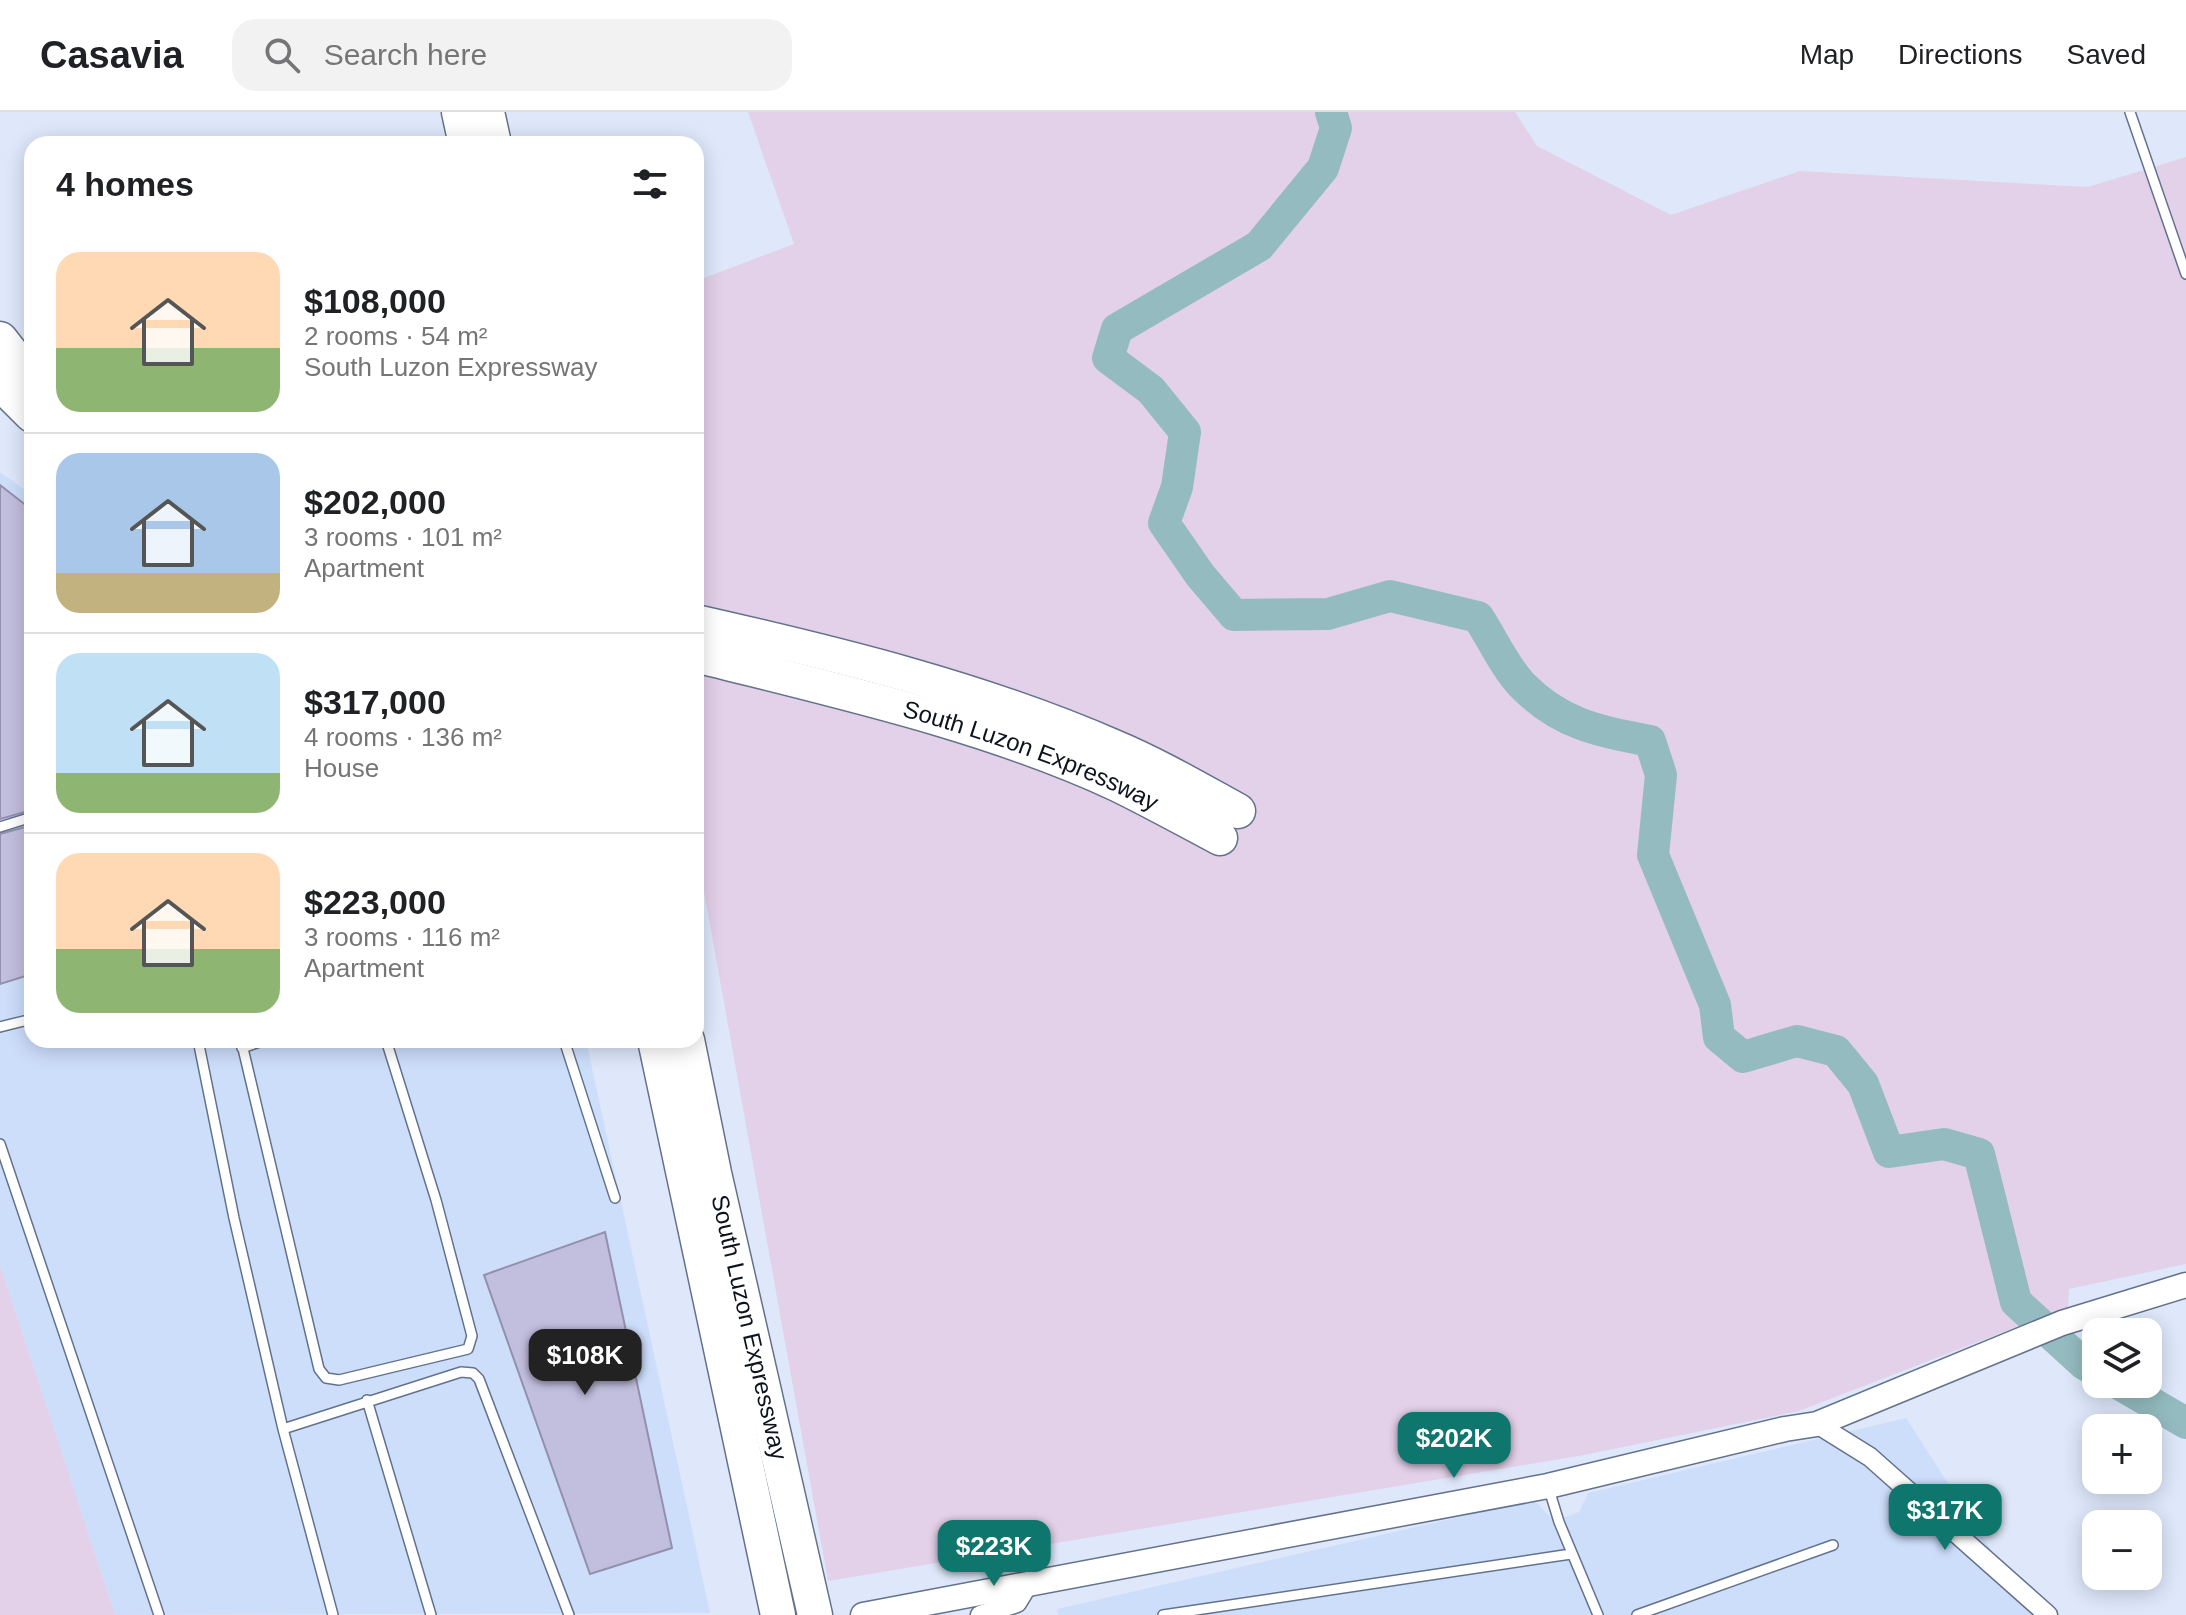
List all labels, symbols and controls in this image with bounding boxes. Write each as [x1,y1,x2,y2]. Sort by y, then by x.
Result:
search box [232,19,792,91]
icon: search [260,33,304,77]
text: Casavia [40,34,184,76]
text: Search here [324,38,487,71]
text: Map [1800,39,1854,70]
text: Directions [1898,39,2023,70]
text: Saved [2067,39,2146,70]
icon: filters [628,162,672,206]
text: 4 homes [56,165,194,203]
text: $108,000 [304,282,446,320]
icon: home [120,284,216,380]
text: 2 rooms · 54 m² [304,321,488,351]
text: South Luzon Expressway [304,352,597,382]
text: $202,000 [304,483,446,521]
icon: home [120,485,216,581]
text: 3 rooms · 101 m² [304,522,502,552]
text: Apartment [304,553,424,583]
text: $317,000 [304,683,446,721]
icon: home [120,685,216,781]
street label: South Luzon Expressway [900,695,1163,816]
text: 4 rooms · 136 m² [304,722,502,752]
text: House [304,753,379,783]
text: $223,000 [304,883,446,921]
icon: home [120,885,216,981]
text: 3 rooms · 116 m² [304,922,500,952]
text: Apartment [304,953,424,983]
street label: South Luzon Expressway [706,1192,793,1462]
map controls [2082,1318,2162,1590]
button: layers [2082,1318,2162,1398]
pin: $108K [529,1329,641,1397]
text: $108K [547,1340,623,1370]
pin: $202K [1398,1412,1510,1480]
button: + [2082,1414,2162,1494]
text: $202K [1416,1423,1492,1453]
pin: $317K [1889,1484,2001,1552]
text: $317K [1907,1495,1983,1525]
button: − [2082,1510,2162,1590]
pin: $223K [938,1520,1050,1588]
text: $223K [956,1531,1032,1561]

